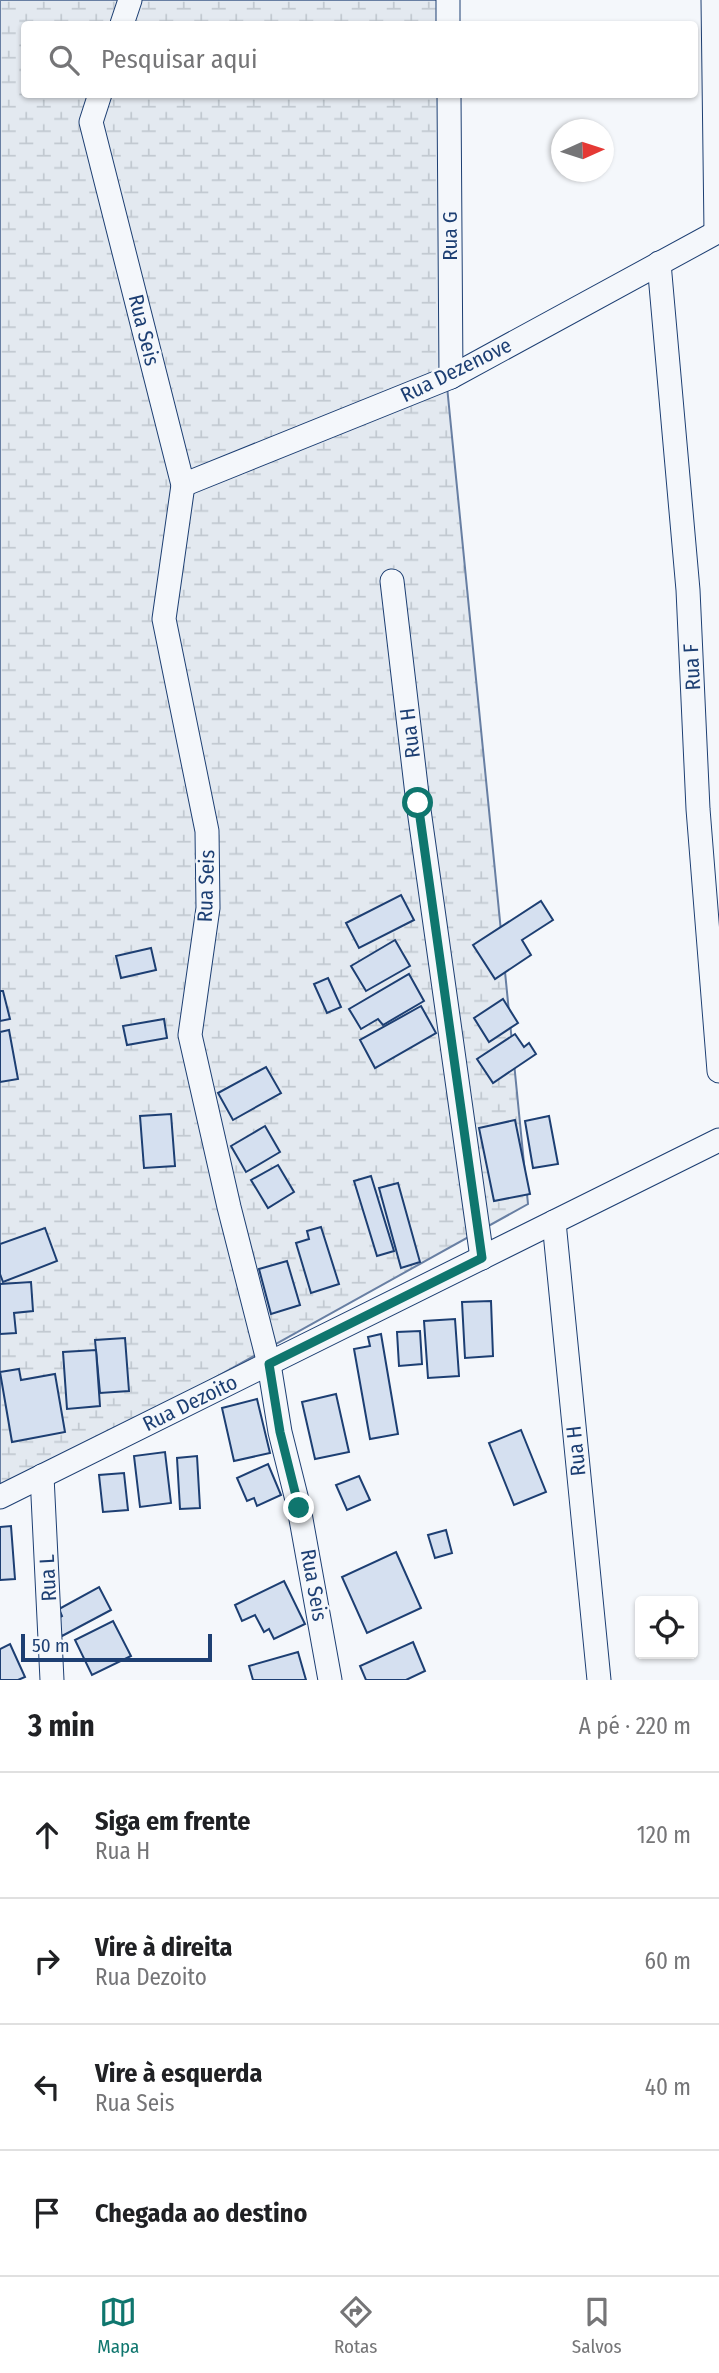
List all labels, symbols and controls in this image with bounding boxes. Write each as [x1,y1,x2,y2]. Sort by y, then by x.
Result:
search box [21,21,698,98]
icon: search [45,41,83,79]
text: Pesquisar aqui [101,44,258,75]
north arrow [551,119,614,182]
street label: Rua G [437,211,463,261]
street label: Rua Seis [123,292,165,368]
street label: Rua Dezenove [396,332,516,408]
street label: Rua F [678,643,706,691]
street label: Rua H [394,706,426,760]
route start [402,787,433,818]
street label: Rua Seis [192,849,220,923]
street label: Rua Dezoito [138,1369,242,1437]
street label: Rua H [560,1425,592,1477]
route end [283,1492,314,1523]
street label: Rua Seis [295,1547,333,1623]
street label: Rua L [34,1553,62,1602]
map controls [635,1596,698,1659]
button: locate [635,1596,698,1659]
scale bar [21,1631,212,1663]
text: 50 m [32,1634,70,1657]
text: 3 min [28,1708,95,1744]
text: A pé · 220 m [579,1712,691,1740]
text: Siga em frente [95,1806,250,1837]
icon: ahead [28,1816,66,1854]
text: 120 m [637,1821,691,1849]
text: Rua H [95,1837,150,1865]
text: Vire à direita [95,1932,233,1963]
icon: right [28,1942,66,1980]
text: 60 m [645,1947,691,1975]
text: Rua Dezoito [95,1963,207,1991]
text: Vire à esquerda [95,2058,262,2089]
icon: left [28,2068,66,2106]
text: 40 m [645,2073,691,2101]
text: Rua Seis [95,2089,175,2117]
icon: arrive [28,2194,66,2232]
text: Chegada ao destino [95,2198,307,2229]
tab: Mapa [97,2293,139,2358]
tab: Rotas [334,2293,377,2358]
tab: Salvos [572,2293,622,2358]

